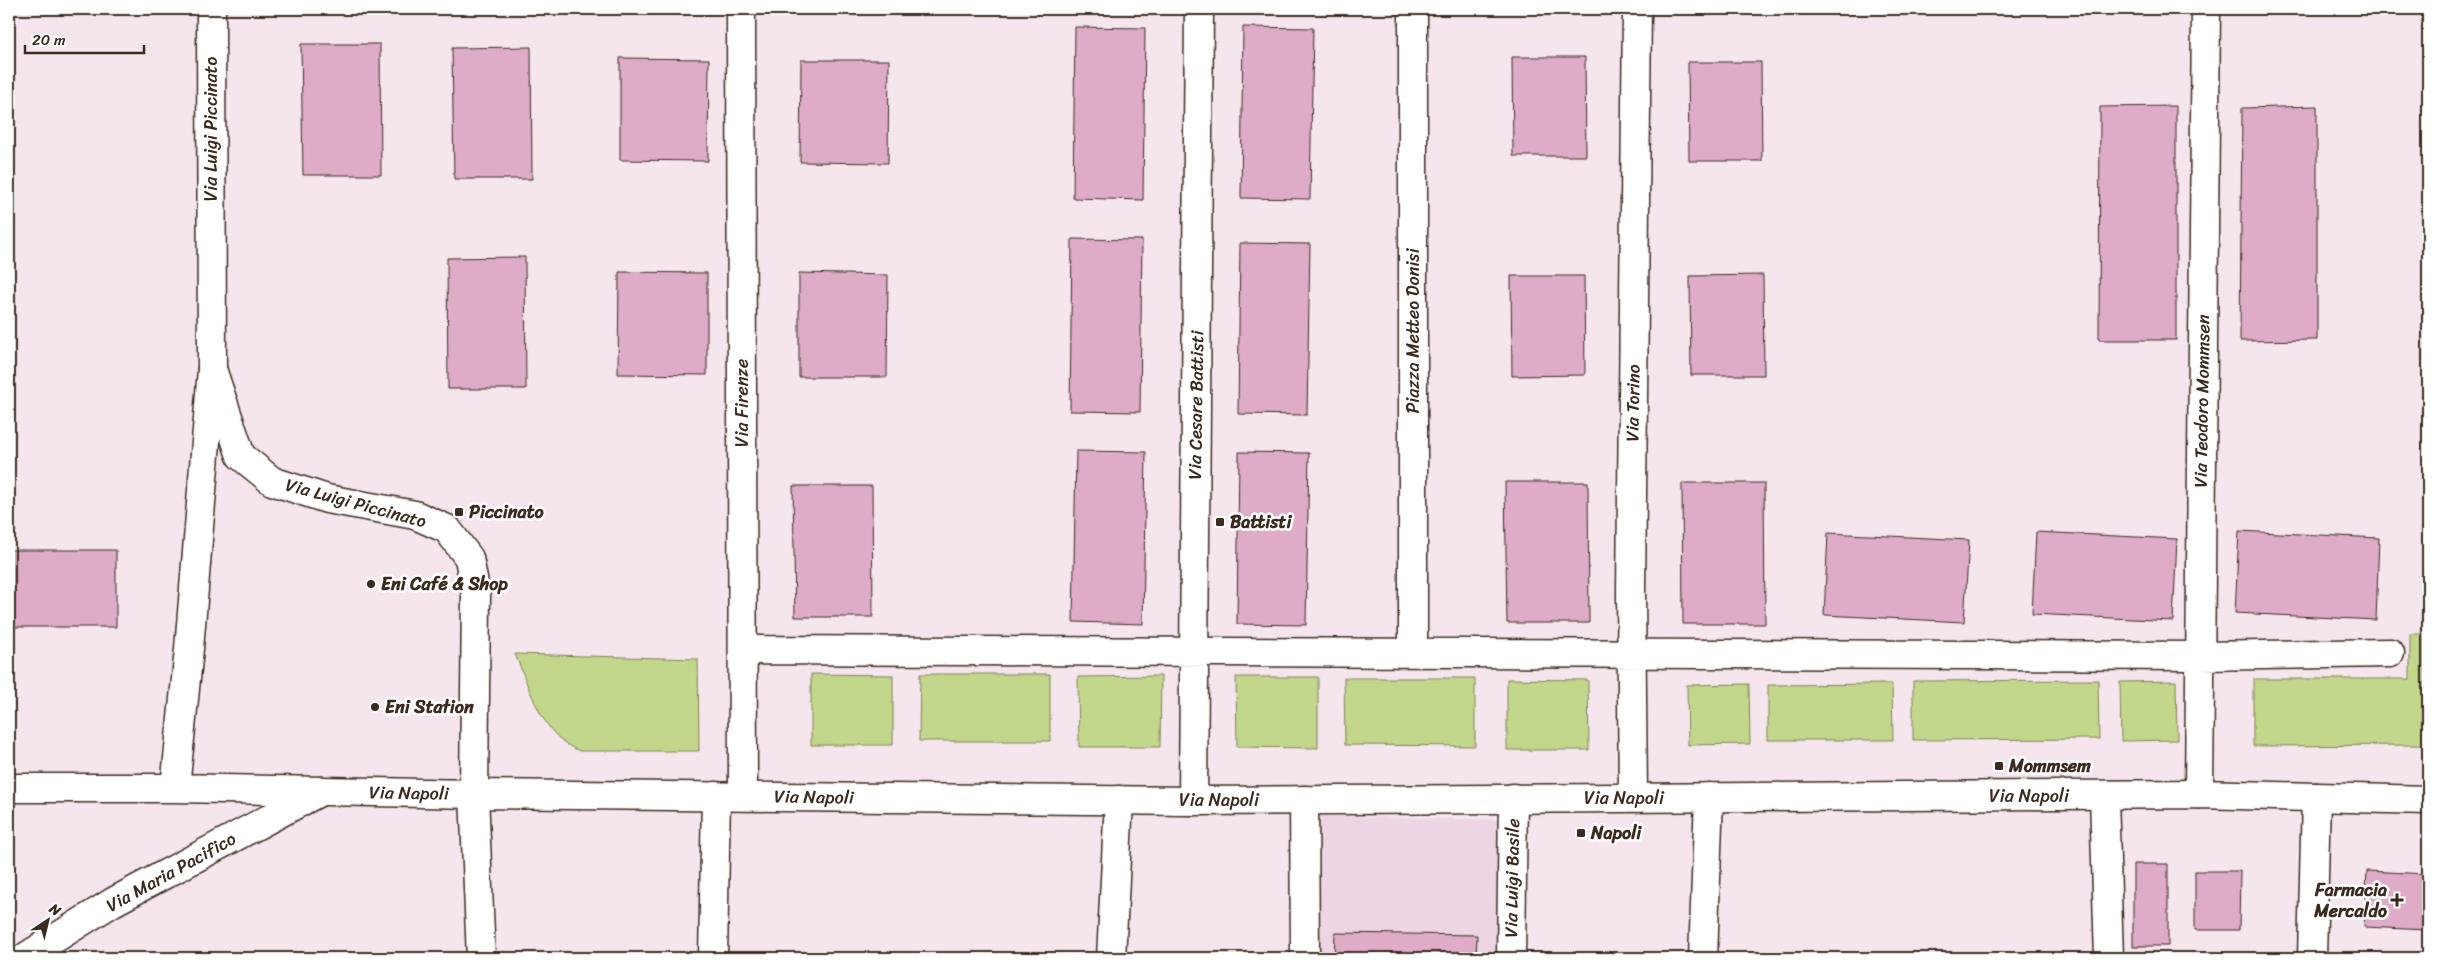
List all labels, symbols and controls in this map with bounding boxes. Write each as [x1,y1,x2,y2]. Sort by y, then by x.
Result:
scale bar [25,22,144,54]
text: 20 m [32,27,66,53]
street label: Via Luigi Piccinato [195,57,227,201]
street label: Piazza Metteo Donisi [1397,247,1429,414]
street label: Via Teodoro Mommsen [2184,314,2220,488]
street label: Via Cesare Battisti [1179,329,1213,480]
street label: Via Firenze [726,359,758,447]
street label: Via Torino [1616,364,1650,442]
street label: Via Luigi Piccinato [282,469,430,537]
place label: Piccinato [469,496,545,528]
marker: Piccinato [453,506,465,518]
place label: Battisti [1230,506,1292,538]
marker: Battisti [1214,516,1226,528]
place label: Eni Café & Shop [381,568,508,600]
marker: Eni Café & Shop [365,578,377,590]
place label: Eni Station [385,691,474,723]
marker: Eni Station [369,701,381,713]
place label: Mommsem [2008,750,2091,782]
marker: Mommsem [1993,760,2005,772]
street label: Via Napoli [369,776,450,810]
street label: Via Napoli [774,780,855,814]
street label: Via Napoli [1989,780,2070,812]
street label: Via Napoli [1584,782,1665,814]
street label: Via Napoli [1179,784,1260,816]
place label: Napoli [1590,817,1642,849]
street label: Via Luigi Basile [1495,818,1529,938]
street label: Via Maria Pacifico [100,823,242,921]
marker: Napoli [1575,827,1587,839]
place label: Farmacia Mercaldo [2313,874,2387,927]
north arrow [22,894,72,944]
marker: Farmacia Mercaldo [2391,894,2403,906]
text: N [43,896,67,923]

